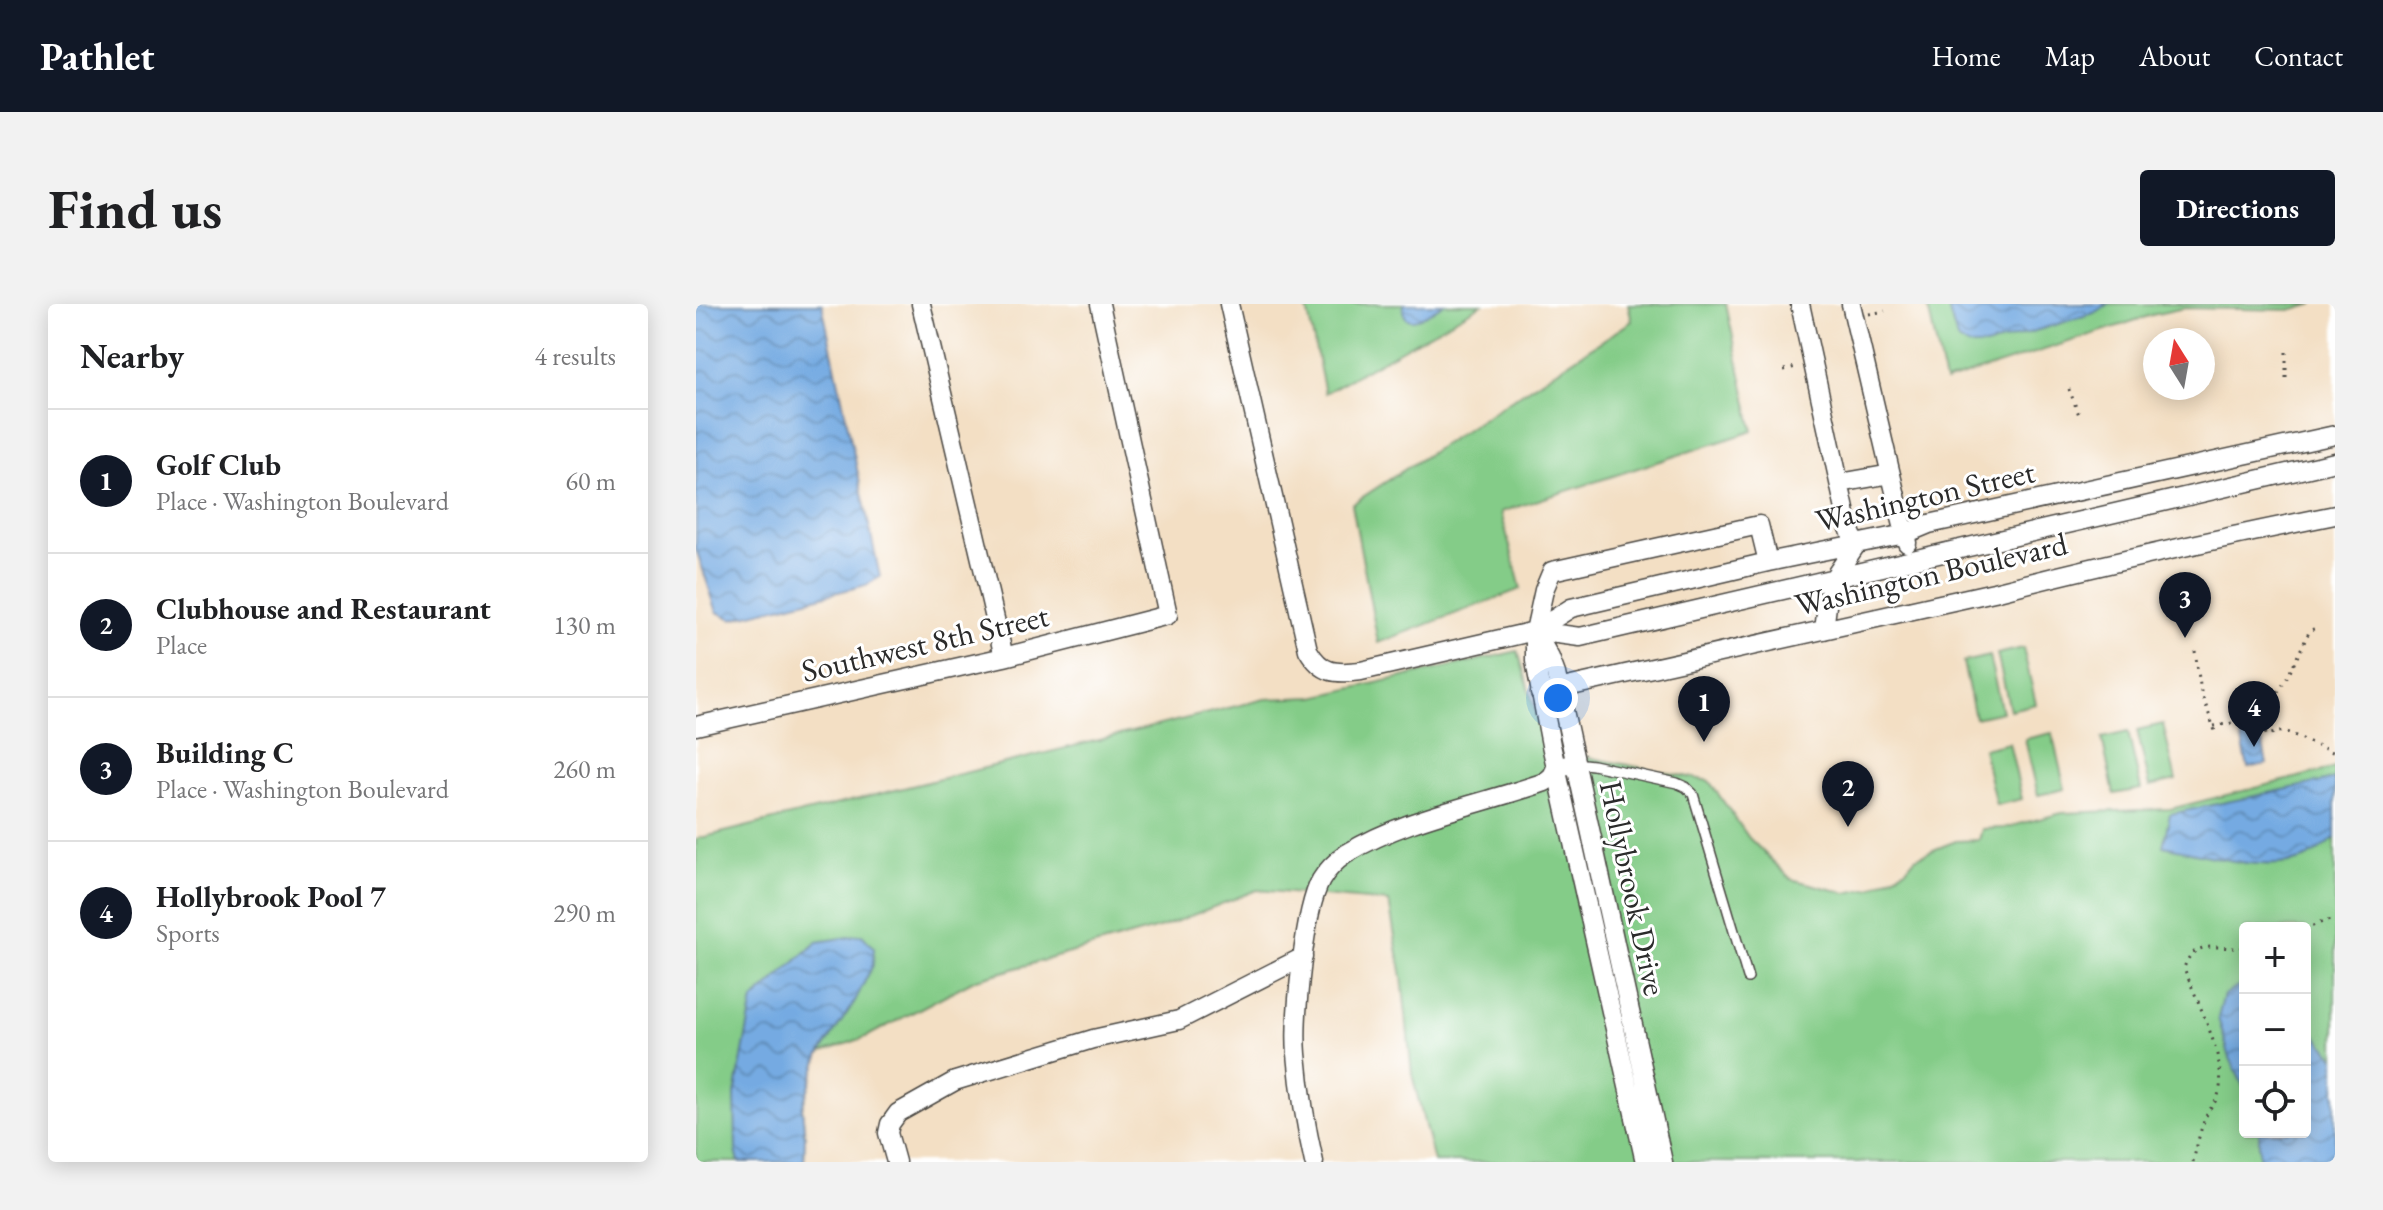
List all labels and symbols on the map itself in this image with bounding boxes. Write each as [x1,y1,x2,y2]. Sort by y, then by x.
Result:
north arrow [2143,328,2215,400]
street label: Washington Street [1811,450,2039,542]
street label: Washington Boulevard [1791,522,2072,626]
pin: 3 [2159,572,2211,638]
street label: Southwest 8th Street [797,594,1053,692]
pin: 1 [1678,676,1730,742]
your location [1538,678,1578,718]
pin: 4 [2228,681,2280,747]
pin: 2 [1822,761,1874,827]
street label: Hollybrook Drive [1590,777,1676,999]

